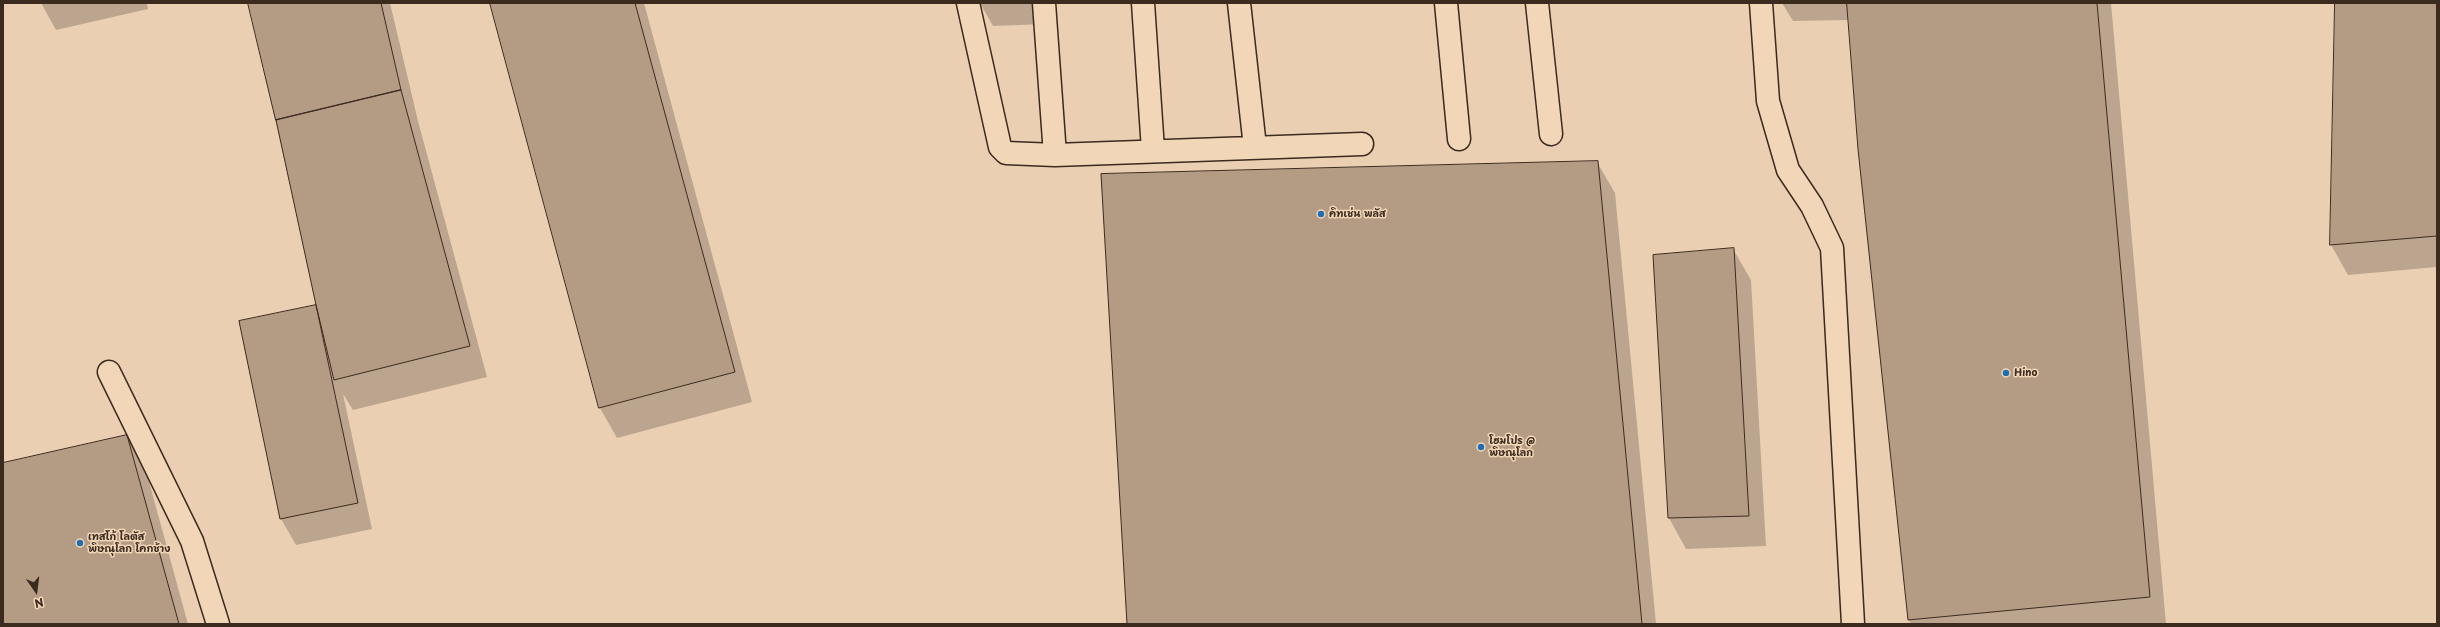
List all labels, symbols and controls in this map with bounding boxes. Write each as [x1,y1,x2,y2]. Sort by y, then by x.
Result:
place label: คิทเช่น พลัส [1329,208,1385,220]
marker: คิทเช่น พลัส [1316,209,1326,219]
place label: Hino [2014,367,2037,379]
marker: Hino [2001,368,2011,378]
place label: โฮมโปร @ พิษณุโลก [1489,435,1535,458]
marker: โฮมโปร @ พิษณุโลก [1476,442,1486,452]
place label: เทสโก้ โลตัส พิษณุโลก โคกช้าง [88,531,170,554]
marker: เทสโก้ โลตัส พิษณุโลก โคกช้าง [75,538,85,548]
north arrow [16,571,56,611]
text: N [33,594,45,612]

